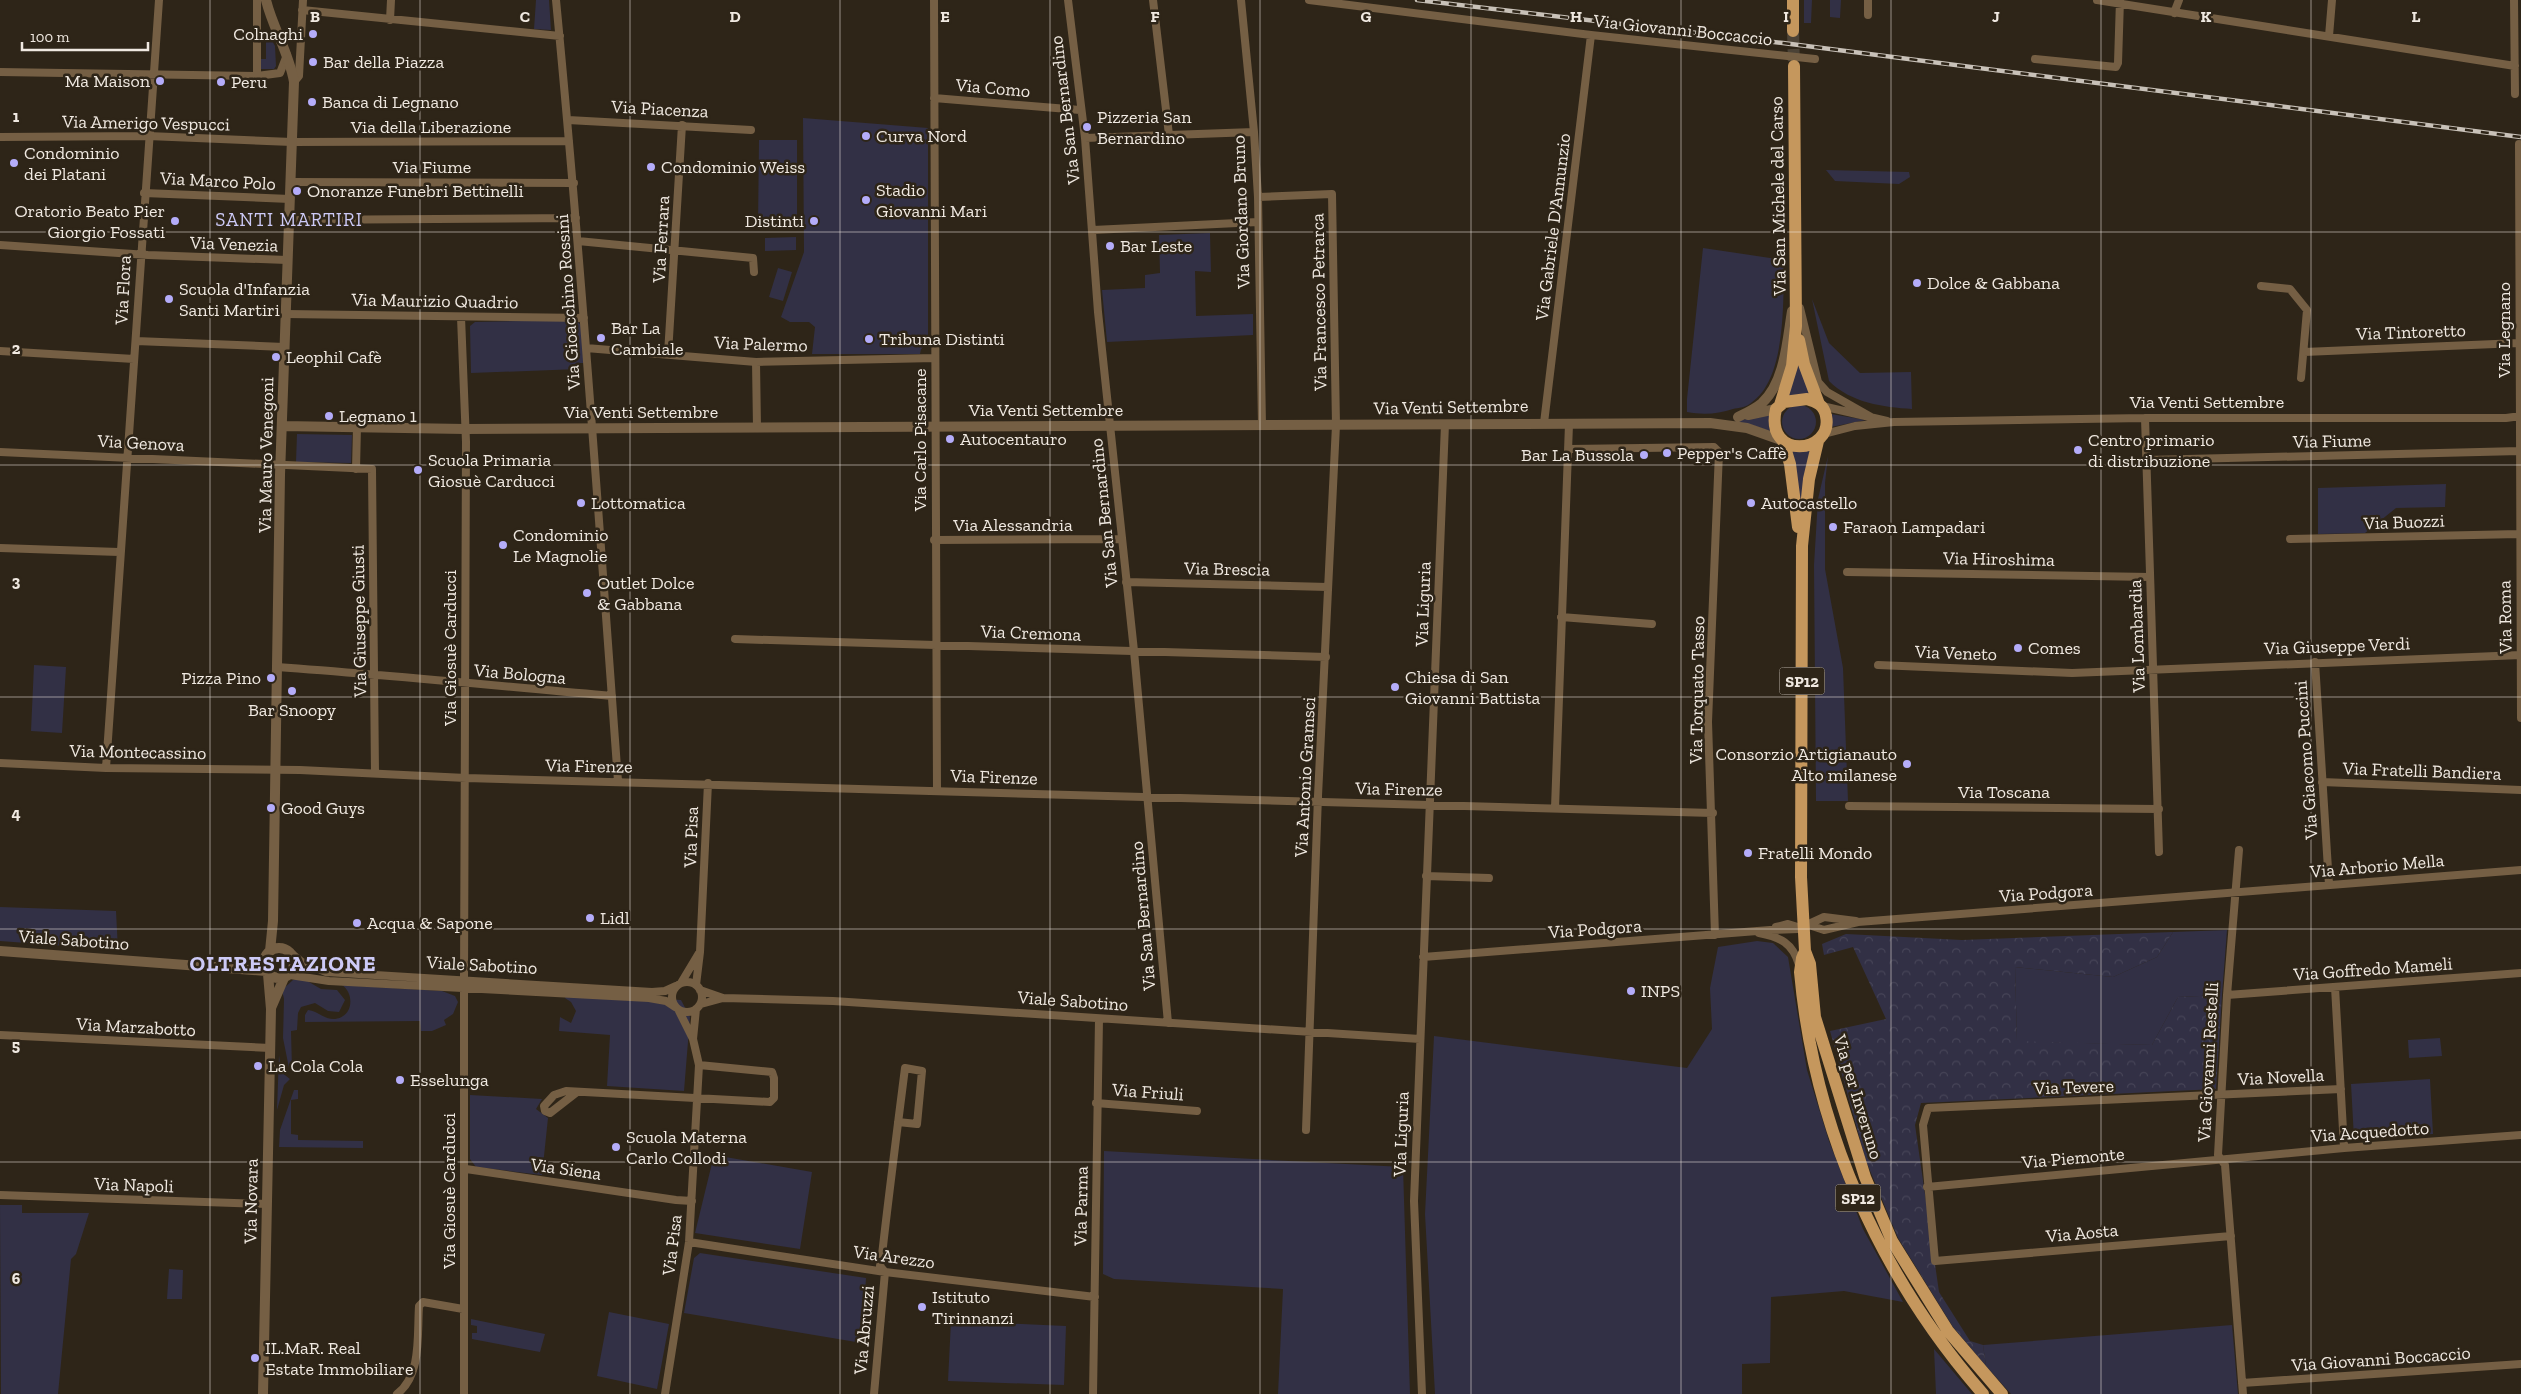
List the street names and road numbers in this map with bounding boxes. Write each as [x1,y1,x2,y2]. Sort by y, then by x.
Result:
street label: Via Giovanni Boccaccio [1592,10,1773,50]
street label: Via San Bernardino [1045,34,1085,187]
street label: Via Como [954,74,1031,102]
street label: Via Piacenza [610,95,709,123]
street label: Via San Michele del Carso [1765,96,1791,297]
street label: Via Amerigo Vespucci [61,111,230,135]
street label: Via della Liberazione [350,116,511,138]
street label: Via Gabriele D'Annunzio [1530,132,1575,323]
street label: Via Giordano Bruno [1227,135,1255,290]
street label: Via Fiume [392,156,471,178]
street label: Via Marco Polo [159,167,276,195]
street label: Via Ferrara [648,195,674,284]
street label: Via Gioacchino Rossini [551,213,585,392]
street label: Via Francesco Petrarca [1306,213,1332,392]
street label: Via Venezia [188,231,279,257]
street label: Via Flora [110,254,136,326]
street label: Via Legnano [2493,282,2515,379]
street label: Via Maurizio Quadrio [350,289,519,313]
street label: Via Tintoretto [2355,319,2466,345]
street label: Via Palermo [713,331,808,357]
street label: Via Carlo Pisacane [909,369,931,512]
street label: Via Mauro Venegoni [254,377,278,534]
street label: Via Venti Settembre [2129,391,2284,413]
street label: Via Venti Settembre [1373,395,1528,419]
street label: Via Venti Settembre [968,399,1123,421]
street label: Via Venti Settembre [563,401,718,423]
street label: Via Fiume [2292,429,2371,453]
street label: Via Genova [96,430,185,456]
street label: Via San Bernardino [1085,437,1123,590]
street label: Via Buozzi [2362,510,2445,534]
street label: Via Alessandria [952,514,1073,536]
street label: Via Giuseppe Giusti [347,545,371,698]
street label: Via Hiroshima [1942,547,2055,571]
street label: Via Brescia [1183,557,1270,581]
street label: Via Liguria [1410,561,1435,648]
street label: Via Giosuè Carducci [439,570,461,727]
street label: Via Lombardia [2124,579,2150,694]
street label: Via Roma [2493,580,2517,655]
street label: Via Torquato Tasso [1685,616,1709,765]
street label: Via Cremona [979,620,1082,646]
street label: Via Giuseppe Verdi [2263,632,2410,660]
street label: Via Veneto [1914,641,1997,665]
street label: Via Bologna [472,659,567,689]
road number: SP12 [1780,668,1824,694]
street label: Via Giacomo Puccini [2289,680,2323,841]
street label: Via Antonio Gramsci [1290,696,1320,859]
street label: Via Montecassino [68,740,207,764]
street label: Via Firenze [544,754,633,778]
street label: Via Fratelli Bandiera [2341,757,2502,785]
street label: Via Firenze [949,764,1038,790]
street label: Via Firenze [1354,777,1443,801]
street label: Via Toscana [1957,781,2050,803]
street label: Via Pisa [679,806,703,869]
street label: Via San Bernardino [1126,840,1161,993]
street label: Via Arborio Mella [2308,849,2445,883]
street label: Via Podgora [1998,879,2094,907]
street label: Via Podgora [1547,915,1643,943]
street label: Viale Sabotino [17,925,130,955]
street label: Viale Sabotino [425,951,538,979]
street label: Via Goffredo Mameli [2292,952,2453,986]
street label: Via Giovanni Restelli [2193,981,2223,1144]
street label: Viale Sabotino [1016,986,1129,1016]
street label: Via Marzabotto [75,1013,196,1041]
street label: Via per Inveruno [1828,1031,1887,1162]
street label: Via Novella [2236,1064,2325,1090]
street label: Via Tevere [2033,1075,2115,1099]
street label: Via Friuli [1110,1078,1185,1105]
street label: Via Liguria [1388,1091,1413,1178]
street label: Via Giosuè Carducci [438,1113,460,1270]
street label: Via Acquedotto [2309,1117,2430,1147]
street label: Via Piemonte [2020,1143,2125,1174]
street label: Via Siena [528,1153,603,1185]
street label: Via Novara [239,1158,263,1245]
street label: Via Parma [1069,1166,1093,1247]
street label: Via Napoli [93,1173,174,1197]
road number: SP12 [1836,1184,1880,1212]
street label: Via Pisa [657,1213,687,1278]
street label: Via Aosta [2044,1219,2119,1247]
street label: Via Arezzo [851,1240,936,1274]
street label: Via Abruzzi [849,1285,879,1376]
street label: Via Giovanni Boccaccio [2290,1342,2471,1376]

